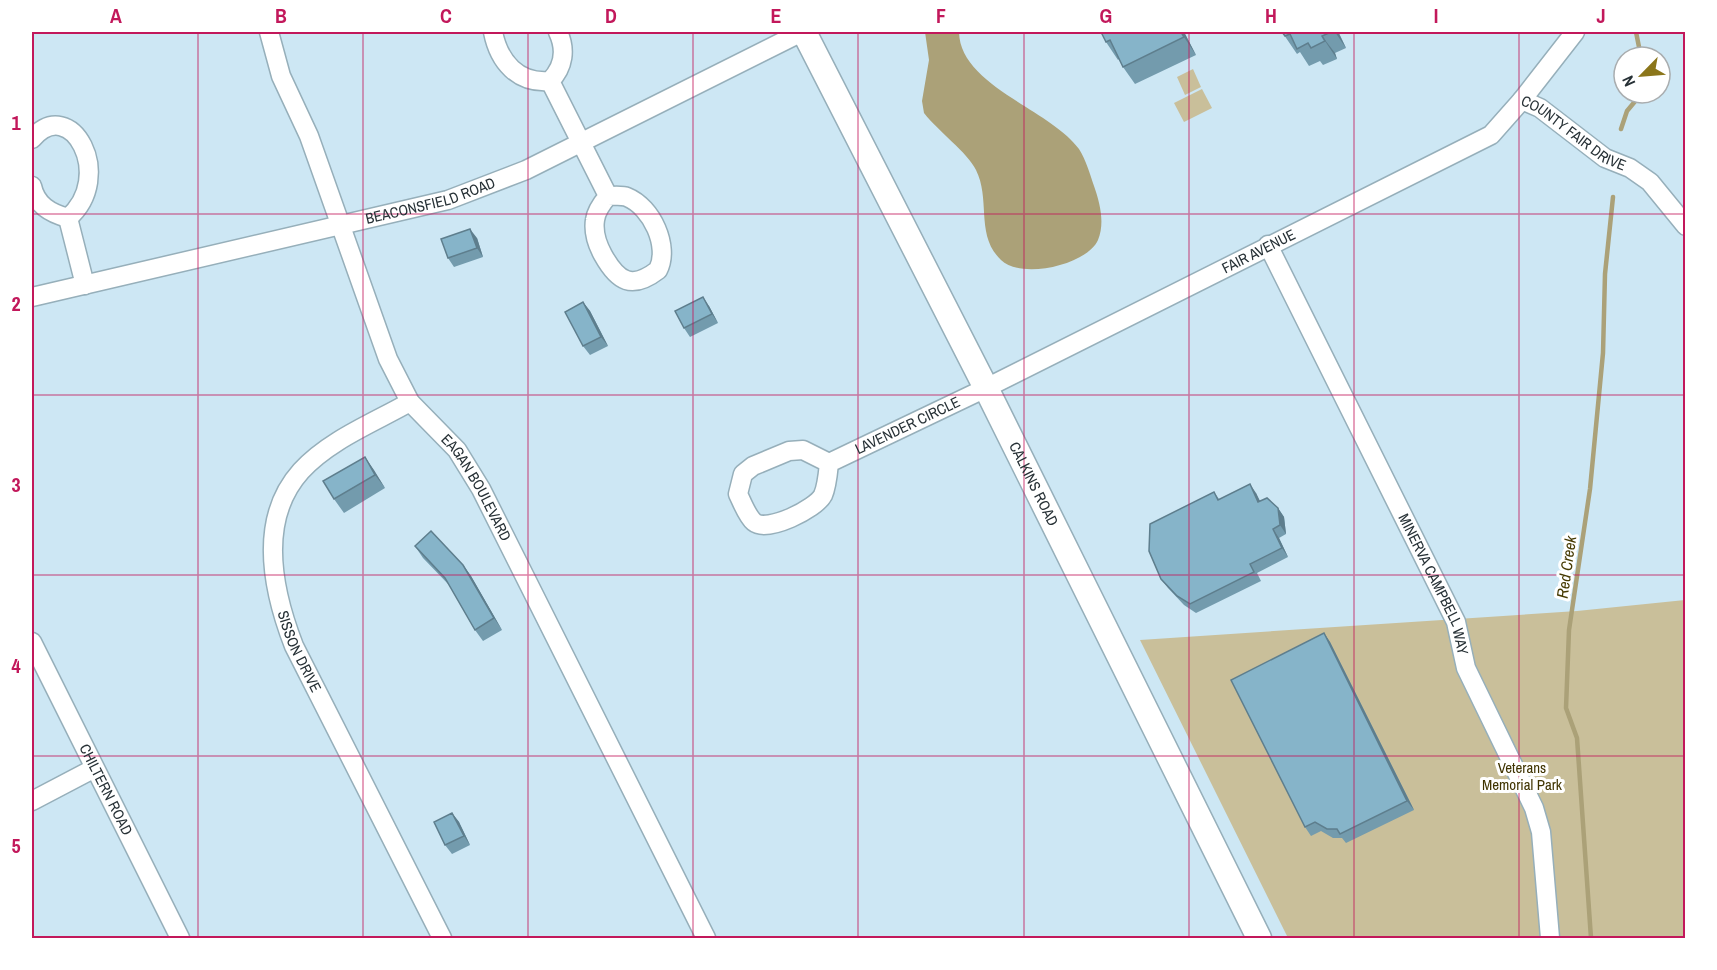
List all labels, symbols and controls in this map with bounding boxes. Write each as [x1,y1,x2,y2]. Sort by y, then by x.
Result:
text: A [110,2,122,29]
text: B [275,2,287,29]
text: C [440,2,452,29]
text: D [605,2,617,29]
text: E [771,2,782,29]
text: F [936,2,946,29]
text: G [1100,2,1112,29]
text: H [1265,2,1277,29]
text: I [1434,2,1438,29]
text: J [1596,2,1606,29]
north arrow [1612,45,1672,105]
text: N [1616,72,1640,90]
street label: COUNTY FAIR DRIVE [1518,90,1629,175]
text: 1 [11,109,21,136]
street label: BEACONSFIELD ROAD [363,172,498,229]
street label: FAIR AVENUE [1218,224,1299,278]
text: 2 [11,290,21,317]
street label: LAVENDER CIRCLE [851,391,963,459]
street label: EAGAN BOULEVARD [437,429,516,545]
street label: CALKINS ROAD [1004,438,1064,530]
text: 3 [11,471,21,498]
street label: MINERVA CAMPBELL WAY [1394,510,1474,657]
water label: Red Creek [1551,534,1581,600]
street label: SISSON DRIVE [273,608,327,696]
text: 4 [11,652,21,679]
street label: CHILTERN ROAD [75,740,138,839]
park label: Veterans Memorial Park [1482,757,1563,795]
text: 5 [11,832,21,859]

